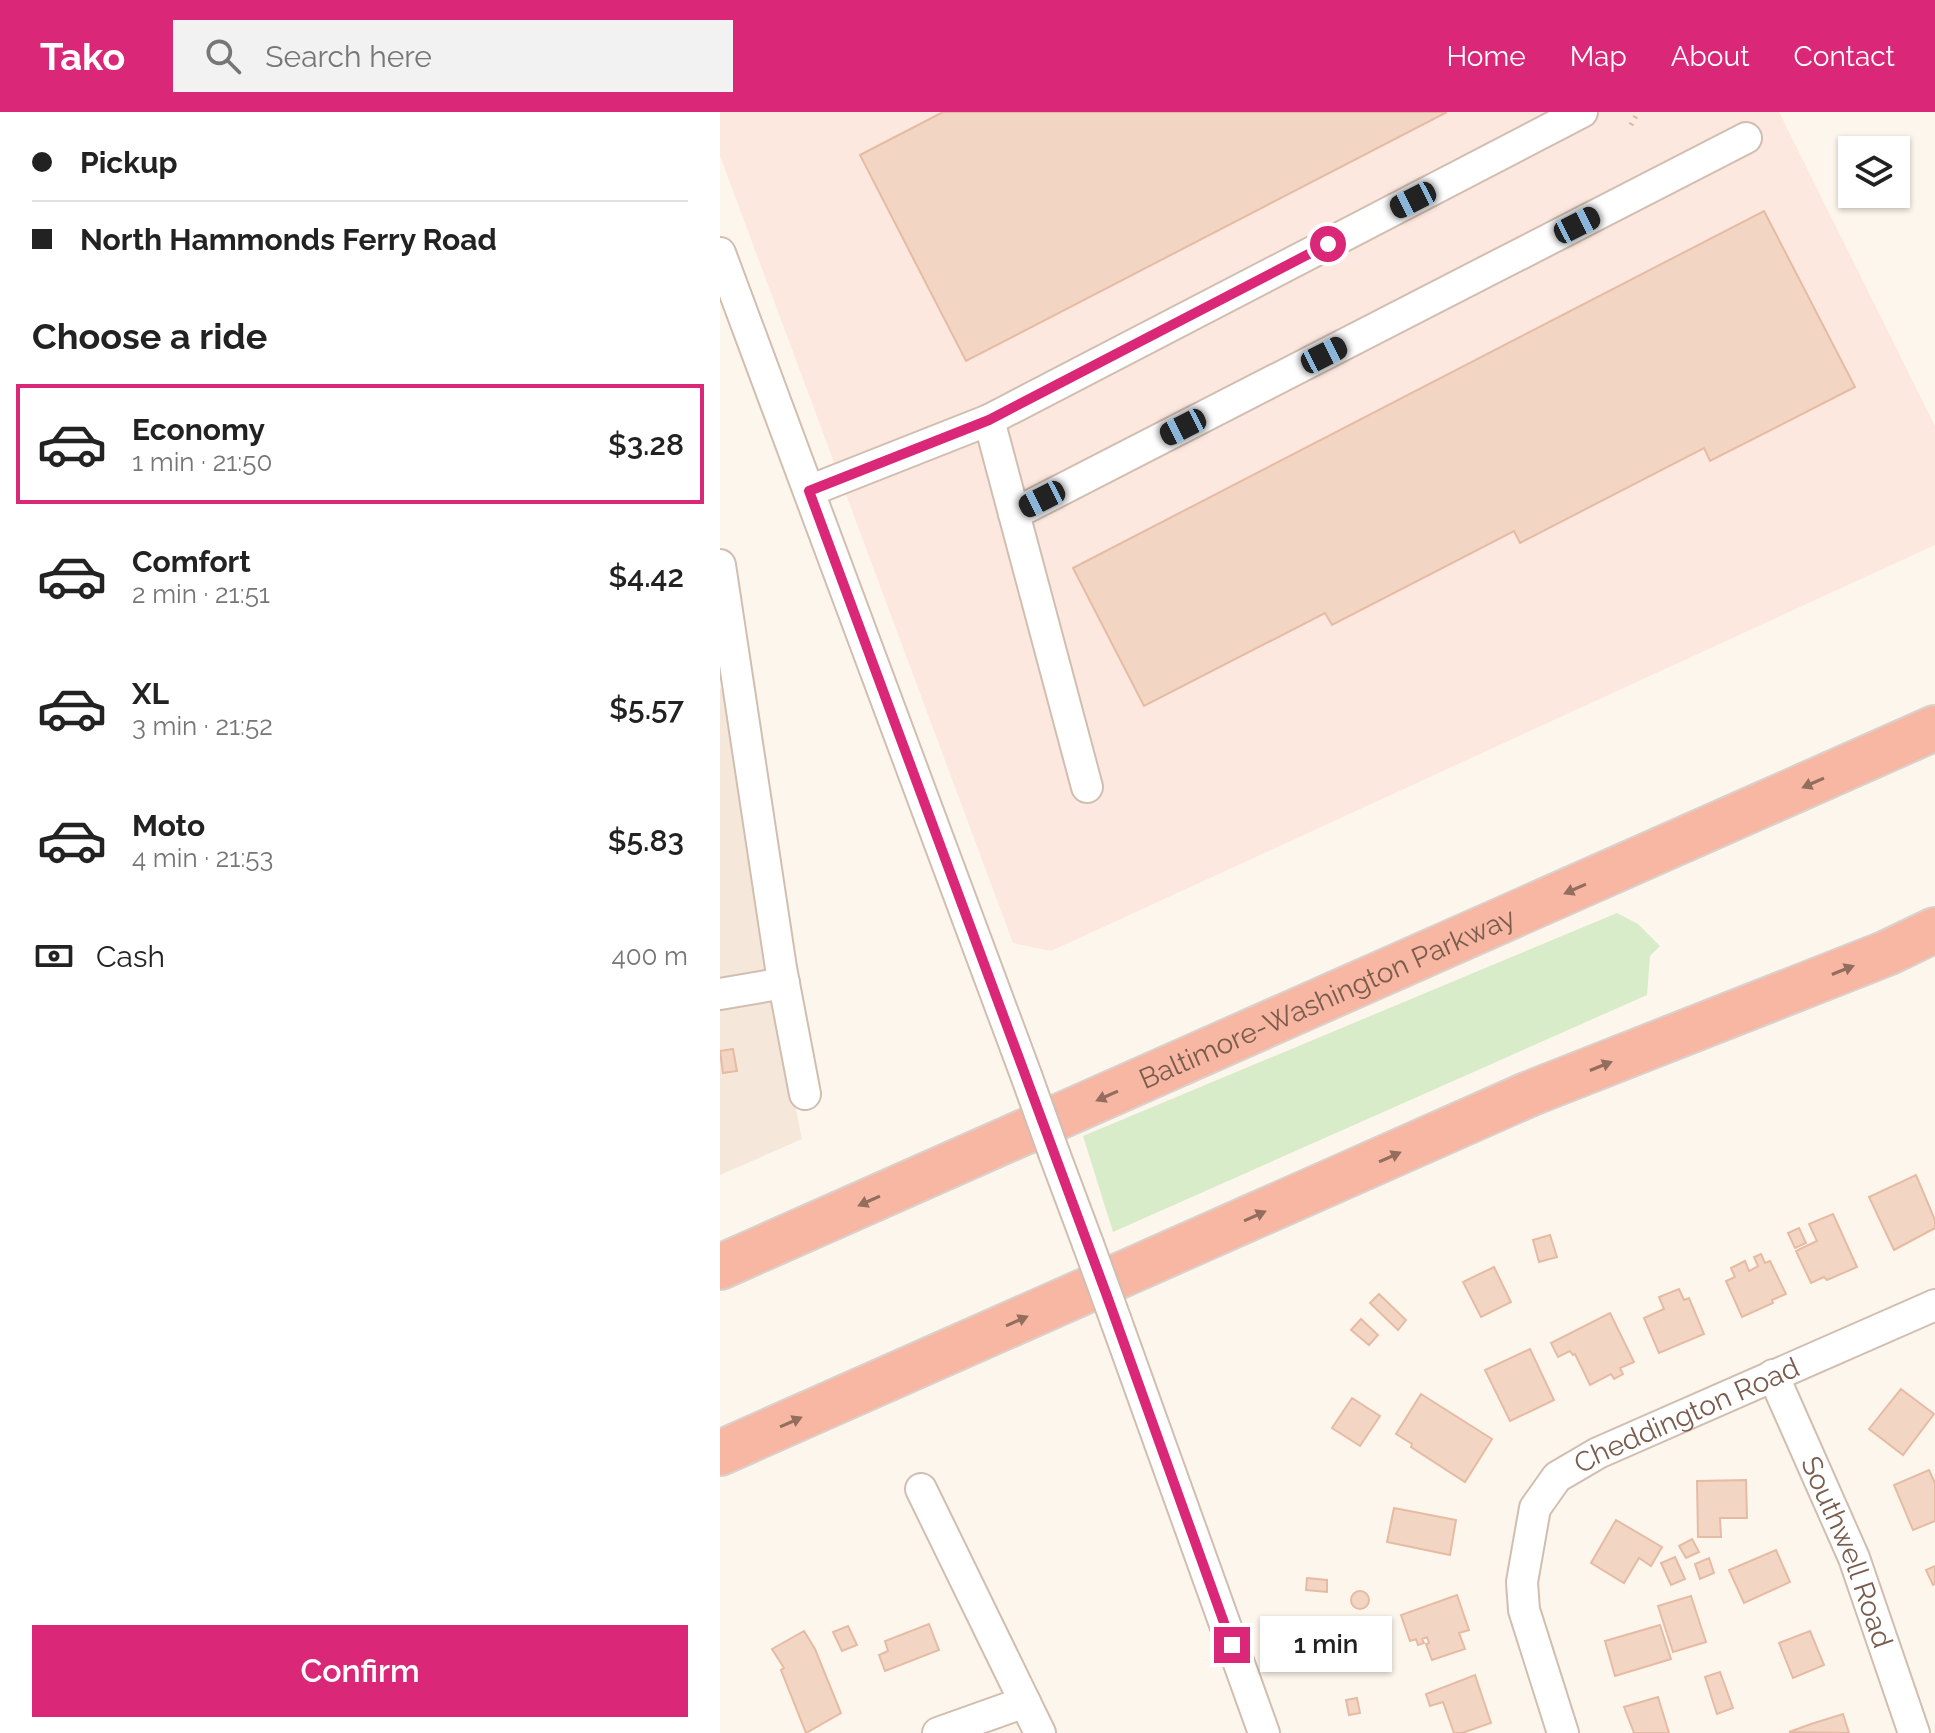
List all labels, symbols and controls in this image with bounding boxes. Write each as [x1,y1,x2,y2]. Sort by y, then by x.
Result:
search box [173,20,733,92]
text: Tako [40,34,125,79]
icon: search [201,34,245,78]
text: Search here [265,39,432,74]
text: Home [1446,40,1526,73]
text: Map [1570,40,1627,73]
text: About [1671,40,1750,73]
text: Contact [1794,40,1895,73]
map controls [1838,136,1910,208]
button: layers [1838,136,1910,208]
text: Pickup [80,145,178,180]
car [1386,178,1440,222]
car [1550,203,1604,247]
text: North Hammonds Ferry Road [80,222,497,257]
route start [1310,226,1346,262]
text: Choose a ride [32,315,267,357]
car [1297,333,1351,377]
car [1156,405,1210,449]
icon: car [36,408,108,480]
text: Economy [132,412,265,447]
text: $3.28 [608,427,684,462]
text: 1 min · 21:50 [132,447,272,477]
car [1015,477,1069,521]
icon: car [36,540,108,612]
text: Comfort [132,544,251,579]
text: $4.42 [608,559,684,594]
text: 2 min · 21:51 [132,579,270,609]
icon: car [36,672,108,744]
text: XL [132,676,169,711]
text: $5.57 [609,691,684,726]
text: 3 min · 21:52 [132,711,273,741]
one-way arrow [1801,777,1825,790]
icon: car [36,804,108,876]
text: Moto [132,808,205,843]
text: $5.83 [608,823,684,858]
text: 4 min · 21:53 [132,843,273,873]
one-way arrow [1563,882,1587,895]
street label: Baltimore-Washington Parkway [1134,900,1520,1095]
icon: cash [32,934,76,978]
text: Cash [96,939,165,974]
text: 400 m [611,941,688,971]
one-way arrow [1831,963,1855,976]
one-way arrow [1589,1059,1613,1072]
one-way arrow [1095,1089,1119,1103]
one-way arrow [1378,1150,1402,1163]
one-way arrow [857,1195,881,1208]
one-way arrow [1243,1210,1267,1223]
one-way arrow [1005,1314,1029,1327]
street label: Cheddington Road [1568,1350,1804,1480]
one-way arrow [779,1415,803,1428]
street label: Southwell Road [1795,1451,1900,1652]
callout: 1 min [1260,1617,1392,1673]
button: Confirm [32,1625,688,1717]
route end [1214,1627,1250,1663]
text: 1 min [1294,1629,1358,1659]

